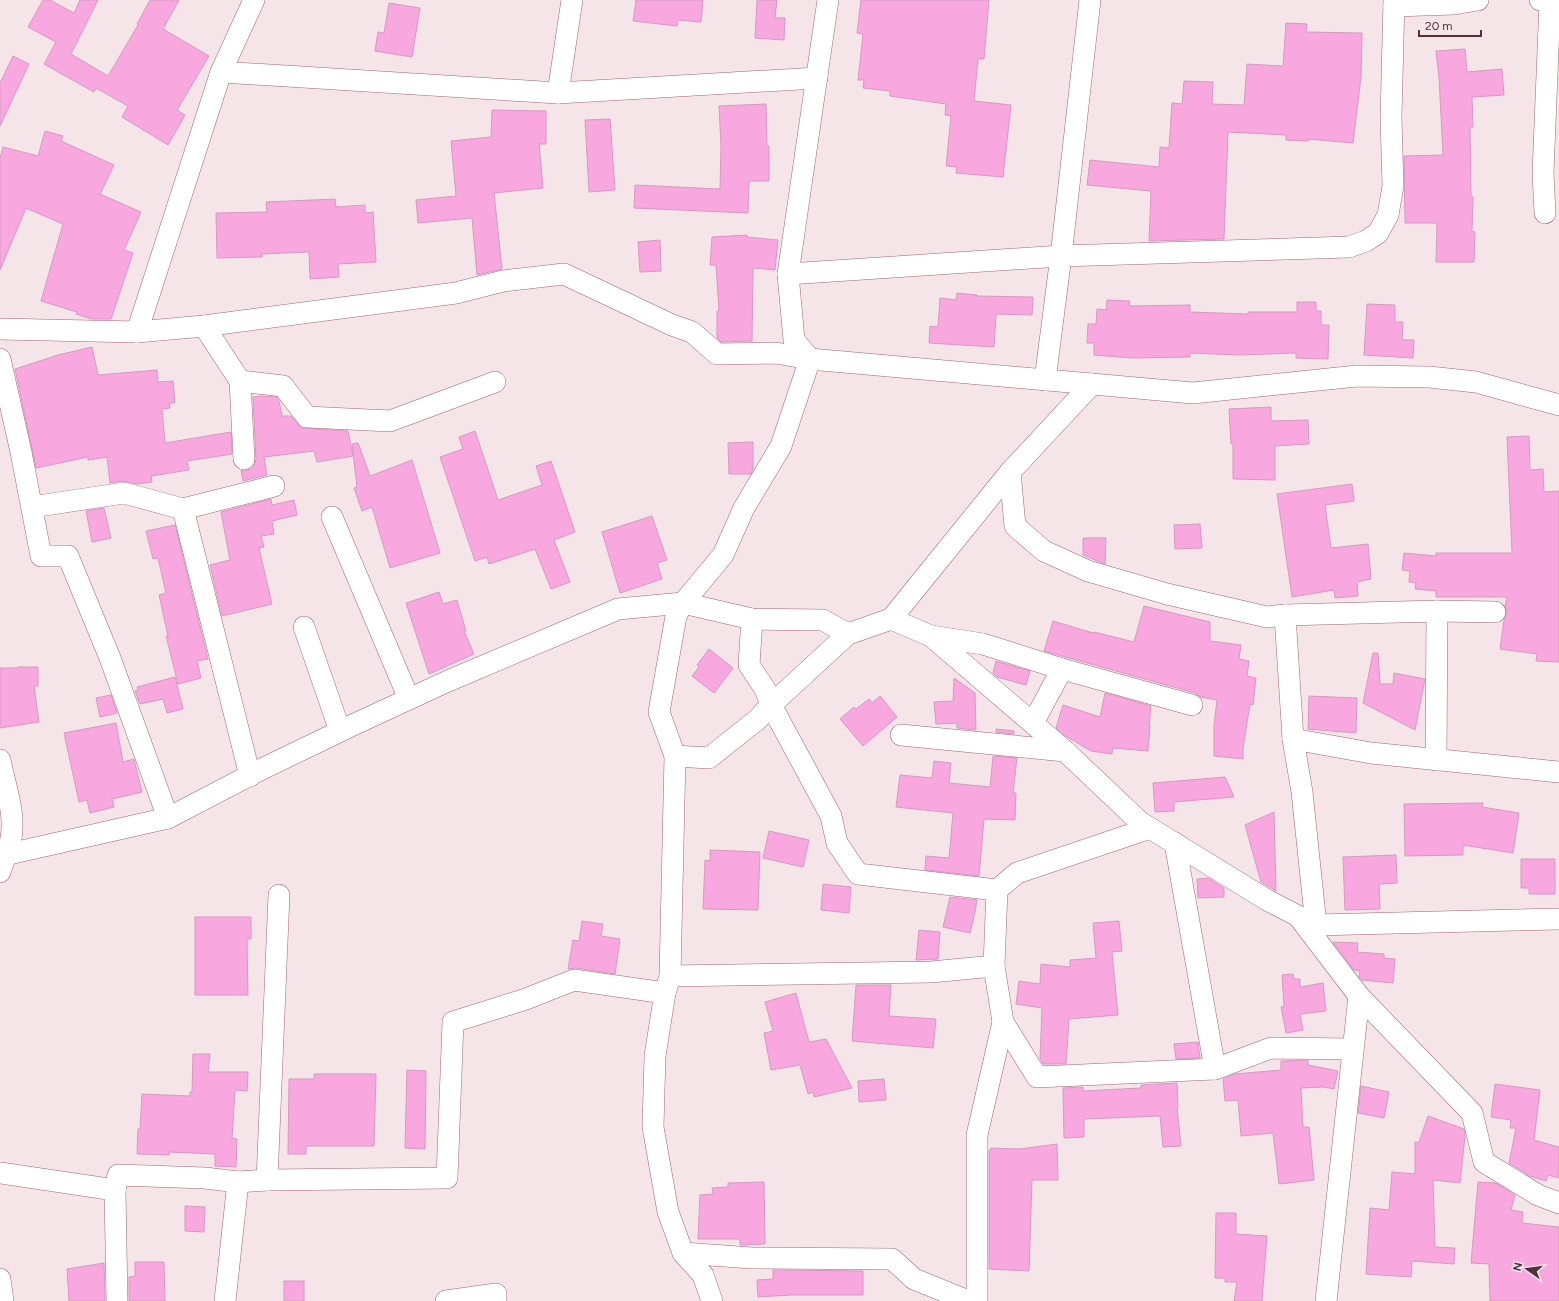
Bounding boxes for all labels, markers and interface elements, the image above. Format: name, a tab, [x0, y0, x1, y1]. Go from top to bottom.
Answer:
scale bar	[1419, 12, 1481, 38]
text: 20 m	[1425, 19, 1453, 33]
north arrow	[1507, 1249, 1547, 1289]
text: N	[1510, 1261, 1525, 1272]

